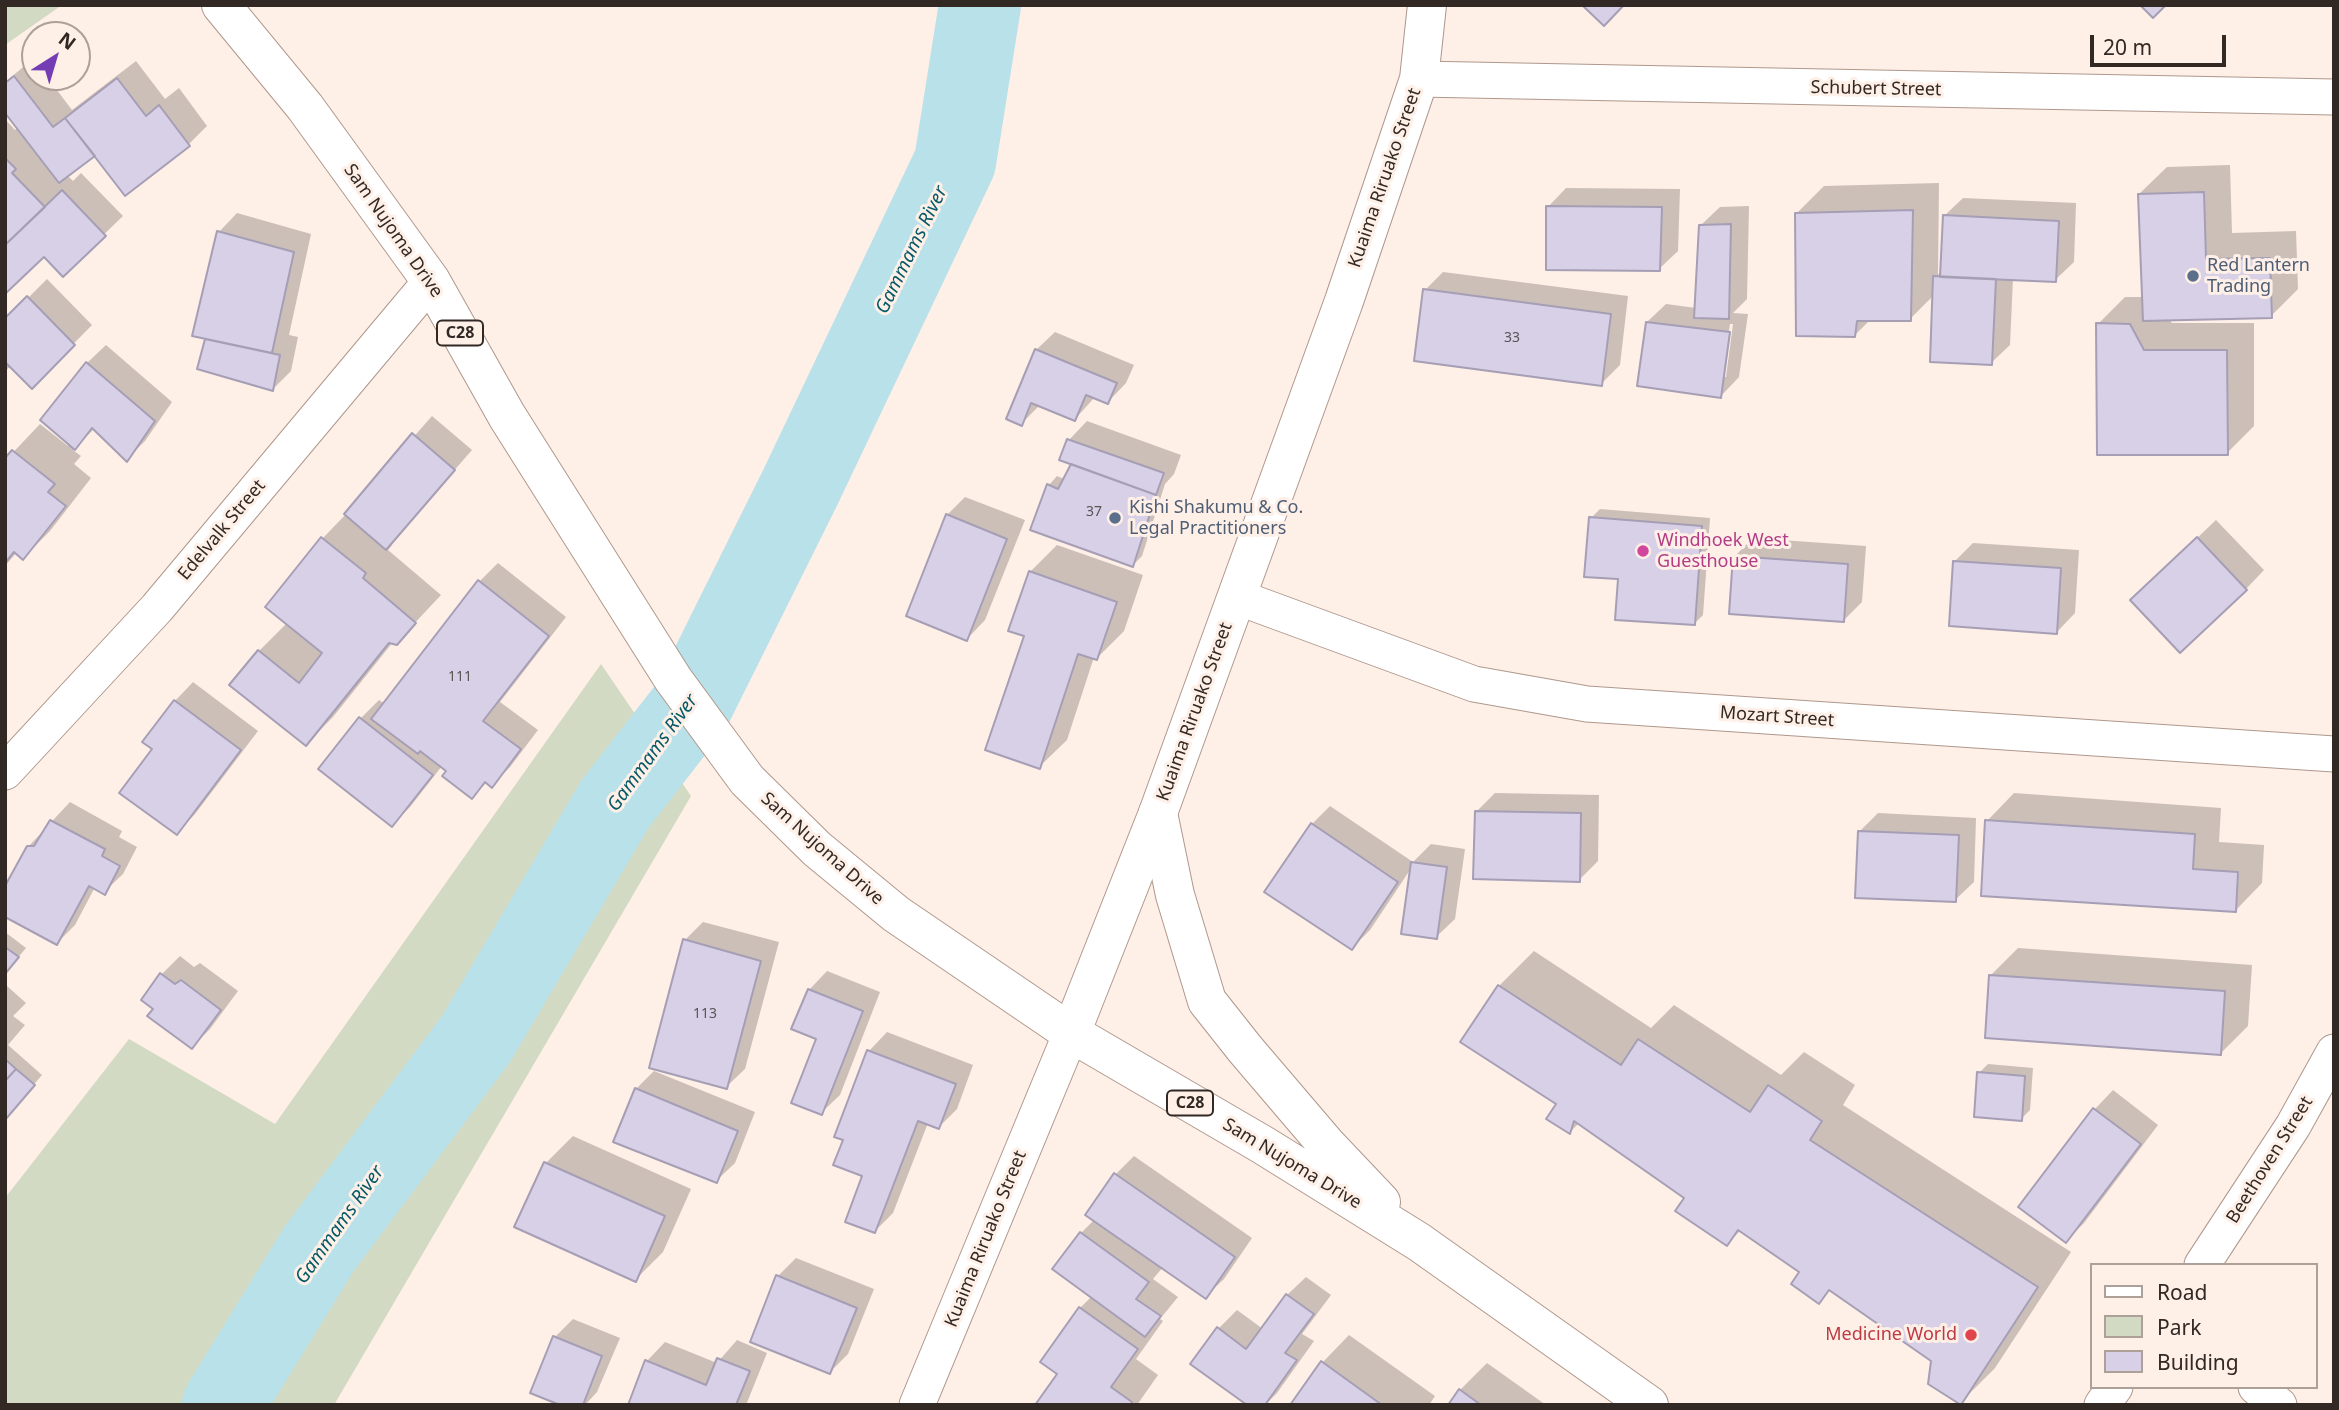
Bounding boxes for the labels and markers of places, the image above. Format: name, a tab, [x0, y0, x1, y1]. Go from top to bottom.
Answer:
place label: Red Lantern Trading	[2207, 255, 2310, 298]
marker: Red Lantern Trading	[2185, 268, 2201, 284]
place label: Kishi Shakumu & Co. Legal Practitioners	[1129, 497, 1303, 540]
marker: Kishi Shakumu & Co. Legal Practitioners	[1107, 510, 1123, 526]
place label: Windhoek West Guesthouse	[1657, 530, 1789, 572]
marker: Windhoek West Guesthouse	[1635, 543, 1651, 559]
place label: Medicine World	[1825, 1324, 1957, 1346]
marker: Medicine World	[1963, 1327, 1979, 1343]

